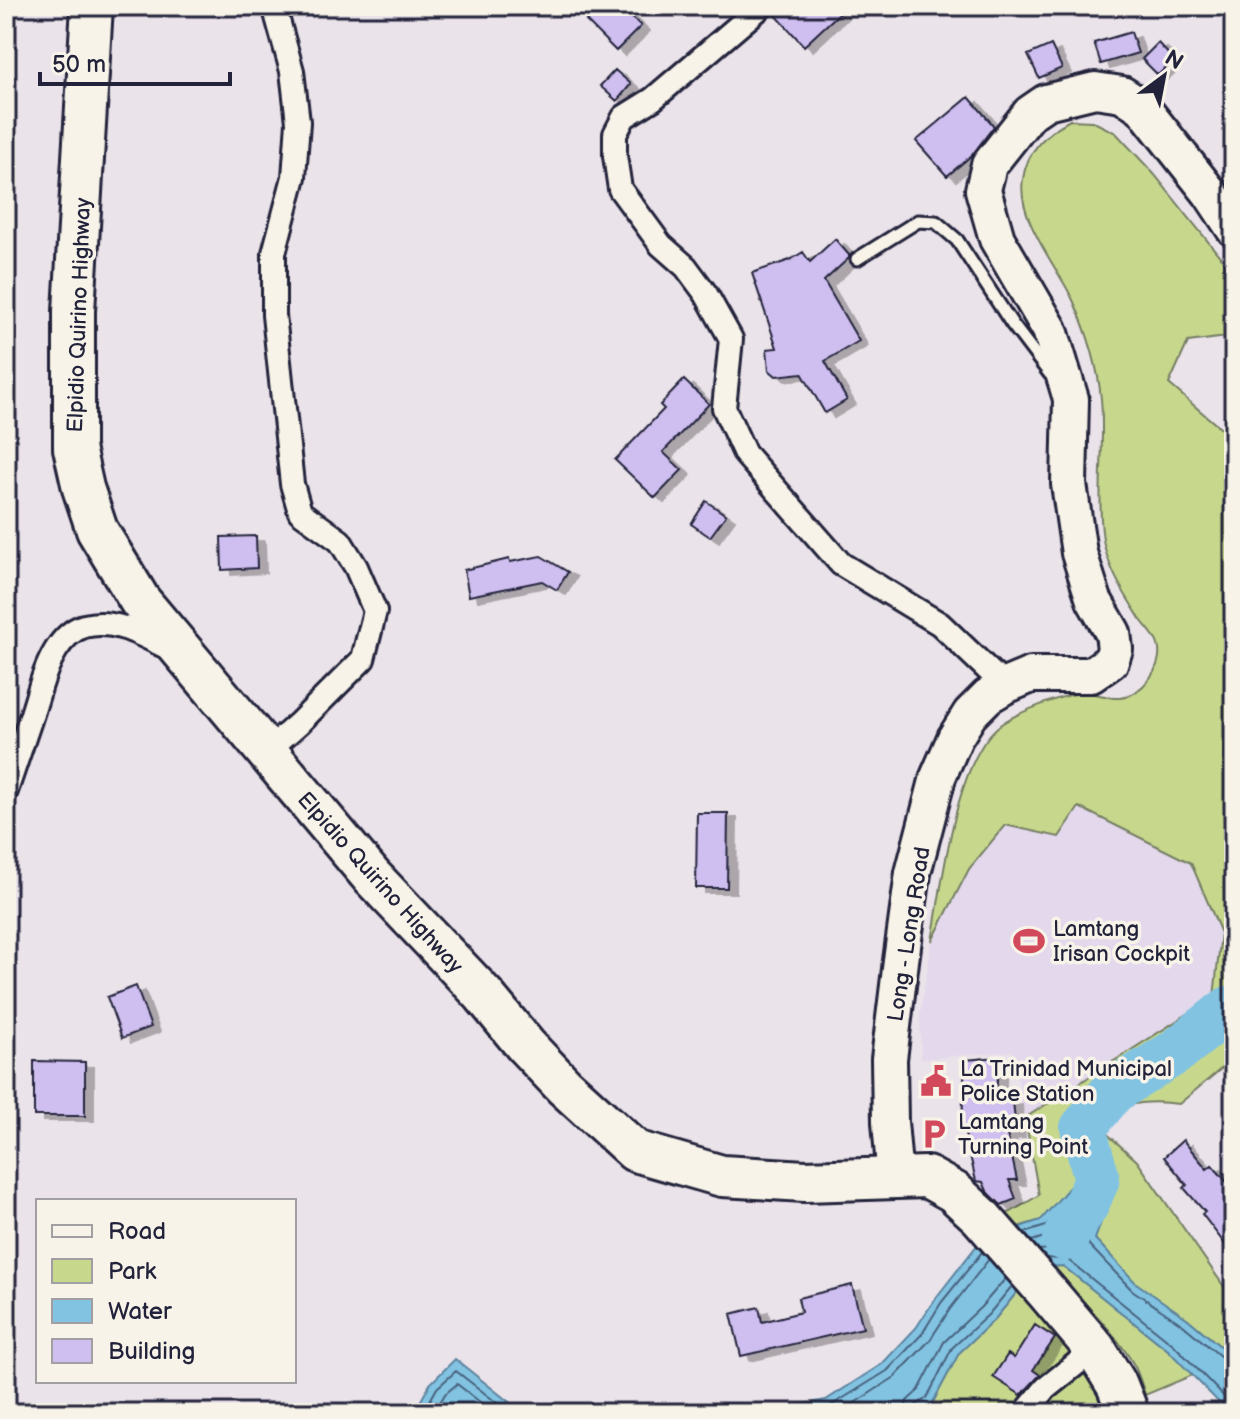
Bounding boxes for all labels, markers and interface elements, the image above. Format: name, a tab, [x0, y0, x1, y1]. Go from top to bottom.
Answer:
scale bar	[40, 36, 230, 86]
north arrow	[1124, 36, 1204, 116]
text: N	[1160, 44, 1188, 76]
text: 50 m	[52, 50, 106, 79]
street label: Elpidio Quirino Highway	[62, 197, 97, 433]
street label: Elpidio Quirino Highway	[291, 787, 469, 979]
street label: Long - Long Road	[882, 845, 937, 1024]
place label: Lamtang Irisan Cockpit	[1053, 916, 1190, 968]
sports icon: Lamtang Irisan Cockpit	[1012, 924, 1046, 958]
place label: La Trinidad Municipal Police Station	[960, 1056, 1172, 1108]
public building icon: La Trinidad Municipal Police Station	[919, 1064, 953, 1098]
place label: Lamtang Turning Point	[958, 1109, 1088, 1161]
parking icon: Lamtang Turning Point	[917, 1117, 951, 1151]
legend	[36, 1199, 296, 1383]
text: Road	[108, 1217, 166, 1246]
text: Park	[108, 1257, 156, 1286]
text: Water	[108, 1297, 172, 1326]
text: Building	[108, 1337, 195, 1366]

